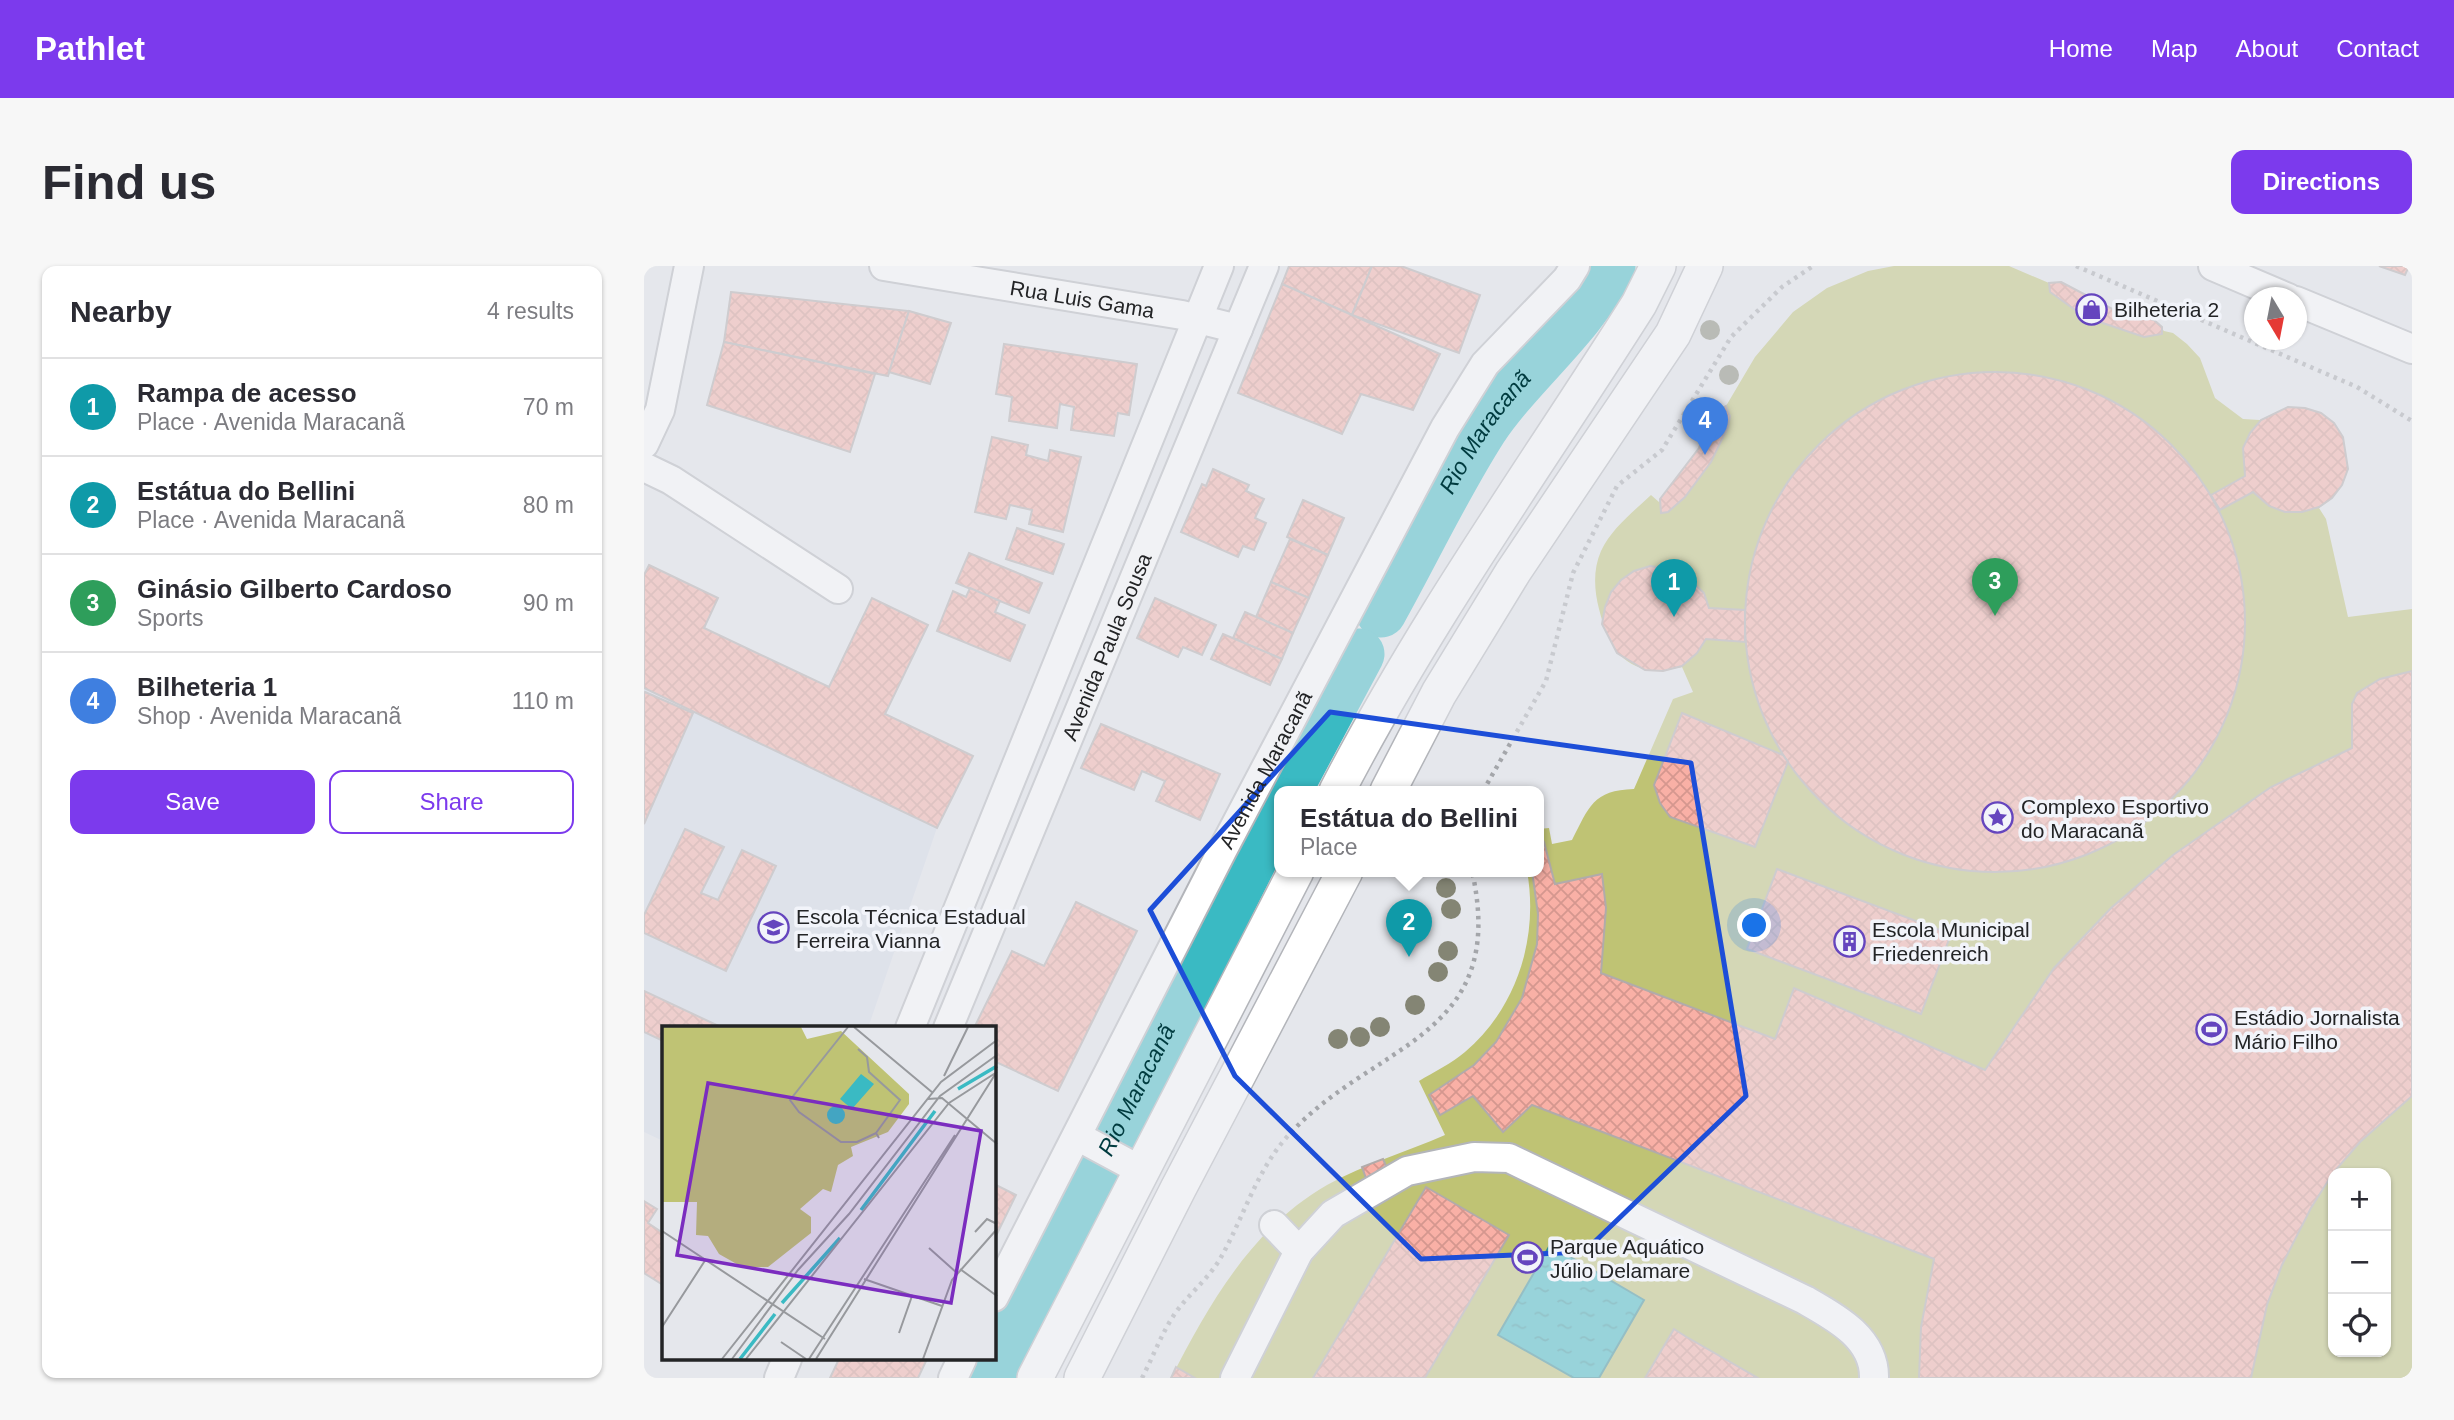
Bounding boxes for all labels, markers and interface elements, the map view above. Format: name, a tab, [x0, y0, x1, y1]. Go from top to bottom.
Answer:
text: Pathlet	[35, 30, 145, 67]
text: Home	[2049, 35, 2113, 62]
text: Map	[2151, 35, 2198, 62]
text: About	[2236, 35, 2298, 62]
text: Contact	[2336, 35, 2419, 62]
button: Directions	[2231, 150, 2412, 214]
text: Find us	[42, 155, 216, 209]
street label: Rua Luis Gama	[1008, 275, 1157, 322]
north arrow	[2244, 287, 2307, 350]
shop icon: Bilheteria 2	[2074, 292, 2108, 326]
text: Nearby	[70, 295, 172, 328]
text: 4 results	[487, 298, 574, 324]
place label: Bilheteria 2	[2114, 298, 2219, 321]
water label: Rio Maracanã	[1434, 365, 1536, 498]
text: Rampa de acesso	[137, 378, 357, 408]
text: 1	[87, 394, 99, 420]
text: 70 m	[523, 394, 574, 420]
pin: 4	[1682, 397, 1728, 455]
text: Place · Avenida Maracanã	[137, 409, 405, 435]
text: Estátua do Bellini	[137, 476, 355, 506]
text: 2	[87, 492, 99, 518]
text: 80 m	[523, 492, 574, 518]
text: Place · Avenida Maracanã	[137, 507, 405, 533]
street label: Avenida Paula Sousa	[1057, 549, 1155, 744]
pin: 3	[1972, 558, 2018, 616]
pin: 1	[1651, 559, 1697, 617]
text: Ginásio Gilberto Cardoso	[137, 574, 452, 604]
text: 3	[87, 590, 99, 616]
text: 90 m	[523, 590, 574, 616]
text: Sports	[137, 605, 203, 631]
text: Bilheteria 1	[137, 672, 277, 702]
street label: Avenida Maracanã	[1214, 687, 1316, 852]
text: 4	[87, 688, 99, 714]
text: 110 m	[512, 688, 574, 714]
text: Shop · Avenida Maracanã	[137, 703, 401, 729]
button: Save	[70, 770, 315, 834]
button: Share	[329, 770, 574, 834]
popup	[1274, 786, 1544, 877]
place label: Complexo Esportivo do Maracanã	[2021, 795, 2209, 842]
place icon: Complexo Esportivo do Maracanã	[1981, 801, 2015, 835]
text: Estátua do Bellini	[1300, 803, 1518, 833]
text: Place	[1300, 834, 1357, 860]
pin: 2	[1386, 899, 1432, 957]
place label: Escola Técnica Estadual Ferreira Vianna	[796, 905, 1026, 952]
your location	[1737, 908, 1771, 942]
school or university icon: Escola Técnica Estadual Ferreira Vianna	[756, 911, 790, 945]
place label: Escola Municipal Friedenreich	[1872, 918, 2030, 965]
building icon: Escola Municipal Friedenreich	[1832, 924, 1866, 958]
place label: Estádio Jornalista Mário Filho	[2234, 1006, 2400, 1053]
sports icon: Estádio Jornalista Mário Filho	[2194, 1012, 2228, 1046]
water label: Rio Maracanã	[1092, 1020, 1180, 1160]
inset map	[662, 1026, 996, 1360]
map controls	[2328, 1168, 2391, 1357]
button: +	[2328, 1168, 2391, 1231]
button: −	[2328, 1231, 2391, 1294]
place label: Parque Aquático Júlio Delamare	[1550, 1235, 1704, 1282]
sports icon: Parque Aquático Júlio Delamare	[1510, 1241, 1544, 1275]
button: locate	[2328, 1294, 2391, 1357]

